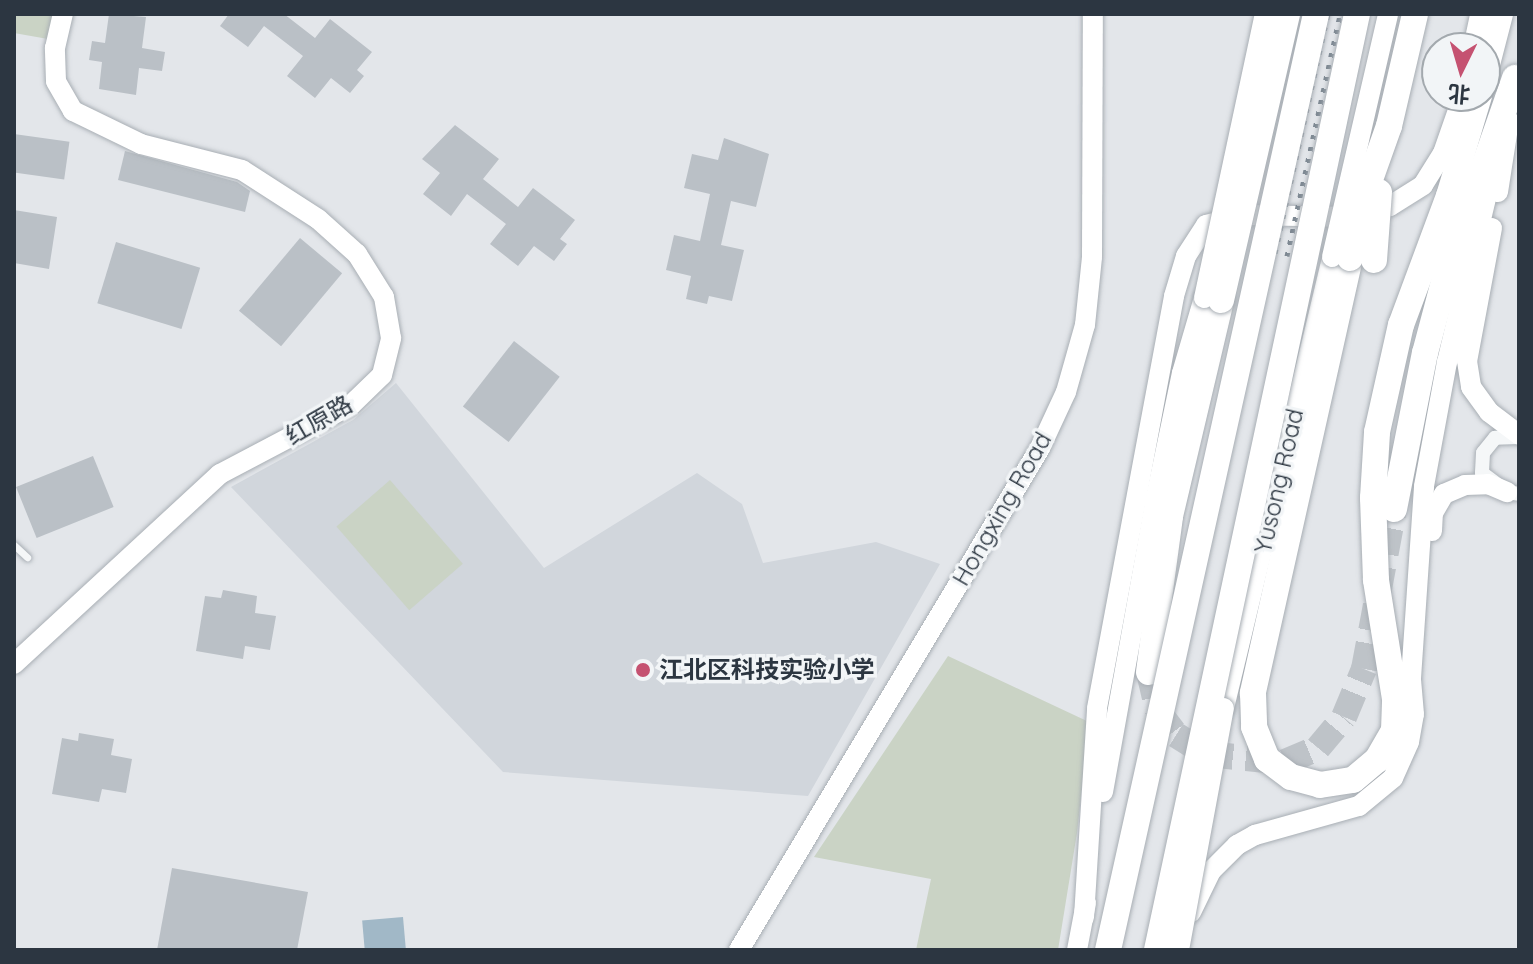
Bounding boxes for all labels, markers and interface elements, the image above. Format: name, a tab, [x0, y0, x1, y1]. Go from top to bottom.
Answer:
north arrow	[1421, 32, 1501, 112]
text: 北	[1447, 79, 1471, 109]
street label: 红原路	[281, 390, 357, 450]
street label: Yusong Road	[1248, 406, 1310, 556]
street label: Hongxing Road	[946, 427, 1058, 591]
place label: 江北区科技实验小学	[659, 656, 875, 684]
marker: 江北区科技实验小学	[634, 661, 652, 679]

